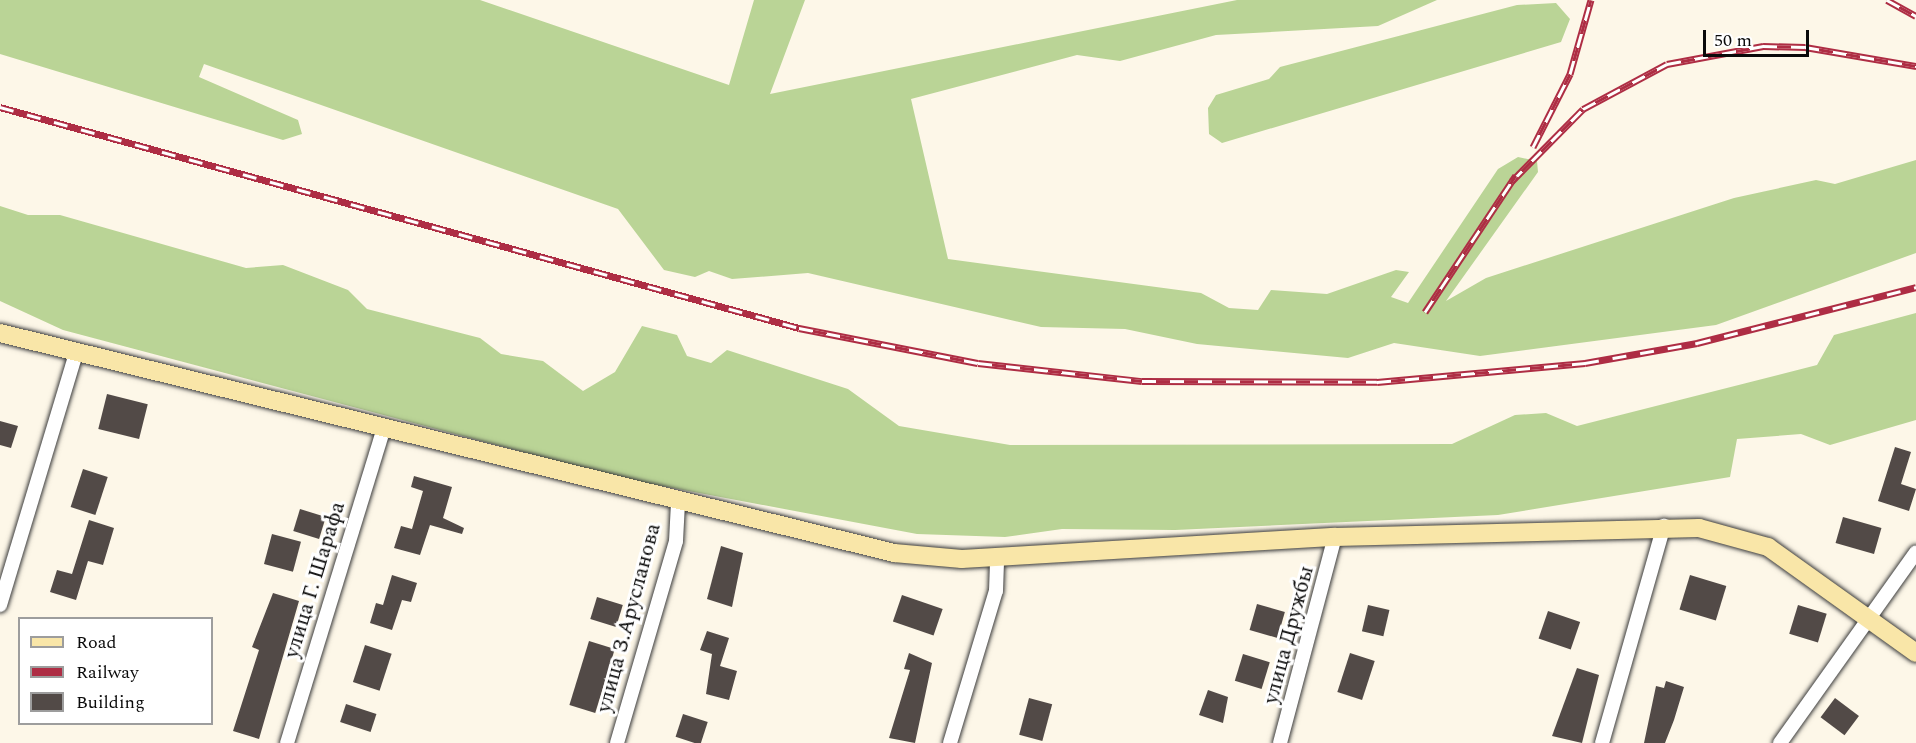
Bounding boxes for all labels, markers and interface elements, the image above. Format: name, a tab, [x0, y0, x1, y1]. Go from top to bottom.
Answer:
scale bar	[1706, 18, 1812, 56]
text: 50 m	[1714, 27, 1752, 54]
street label: улица Г. Шарафа	[279, 499, 351, 661]
street label: улица З.Арусланова	[592, 521, 666, 715]
street label: улица Дружбы	[1258, 563, 1320, 707]
legend	[18, 617, 213, 725]
text: Road	[76, 629, 117, 656]
text: Railway	[76, 659, 139, 686]
text: Building	[76, 689, 145, 716]

